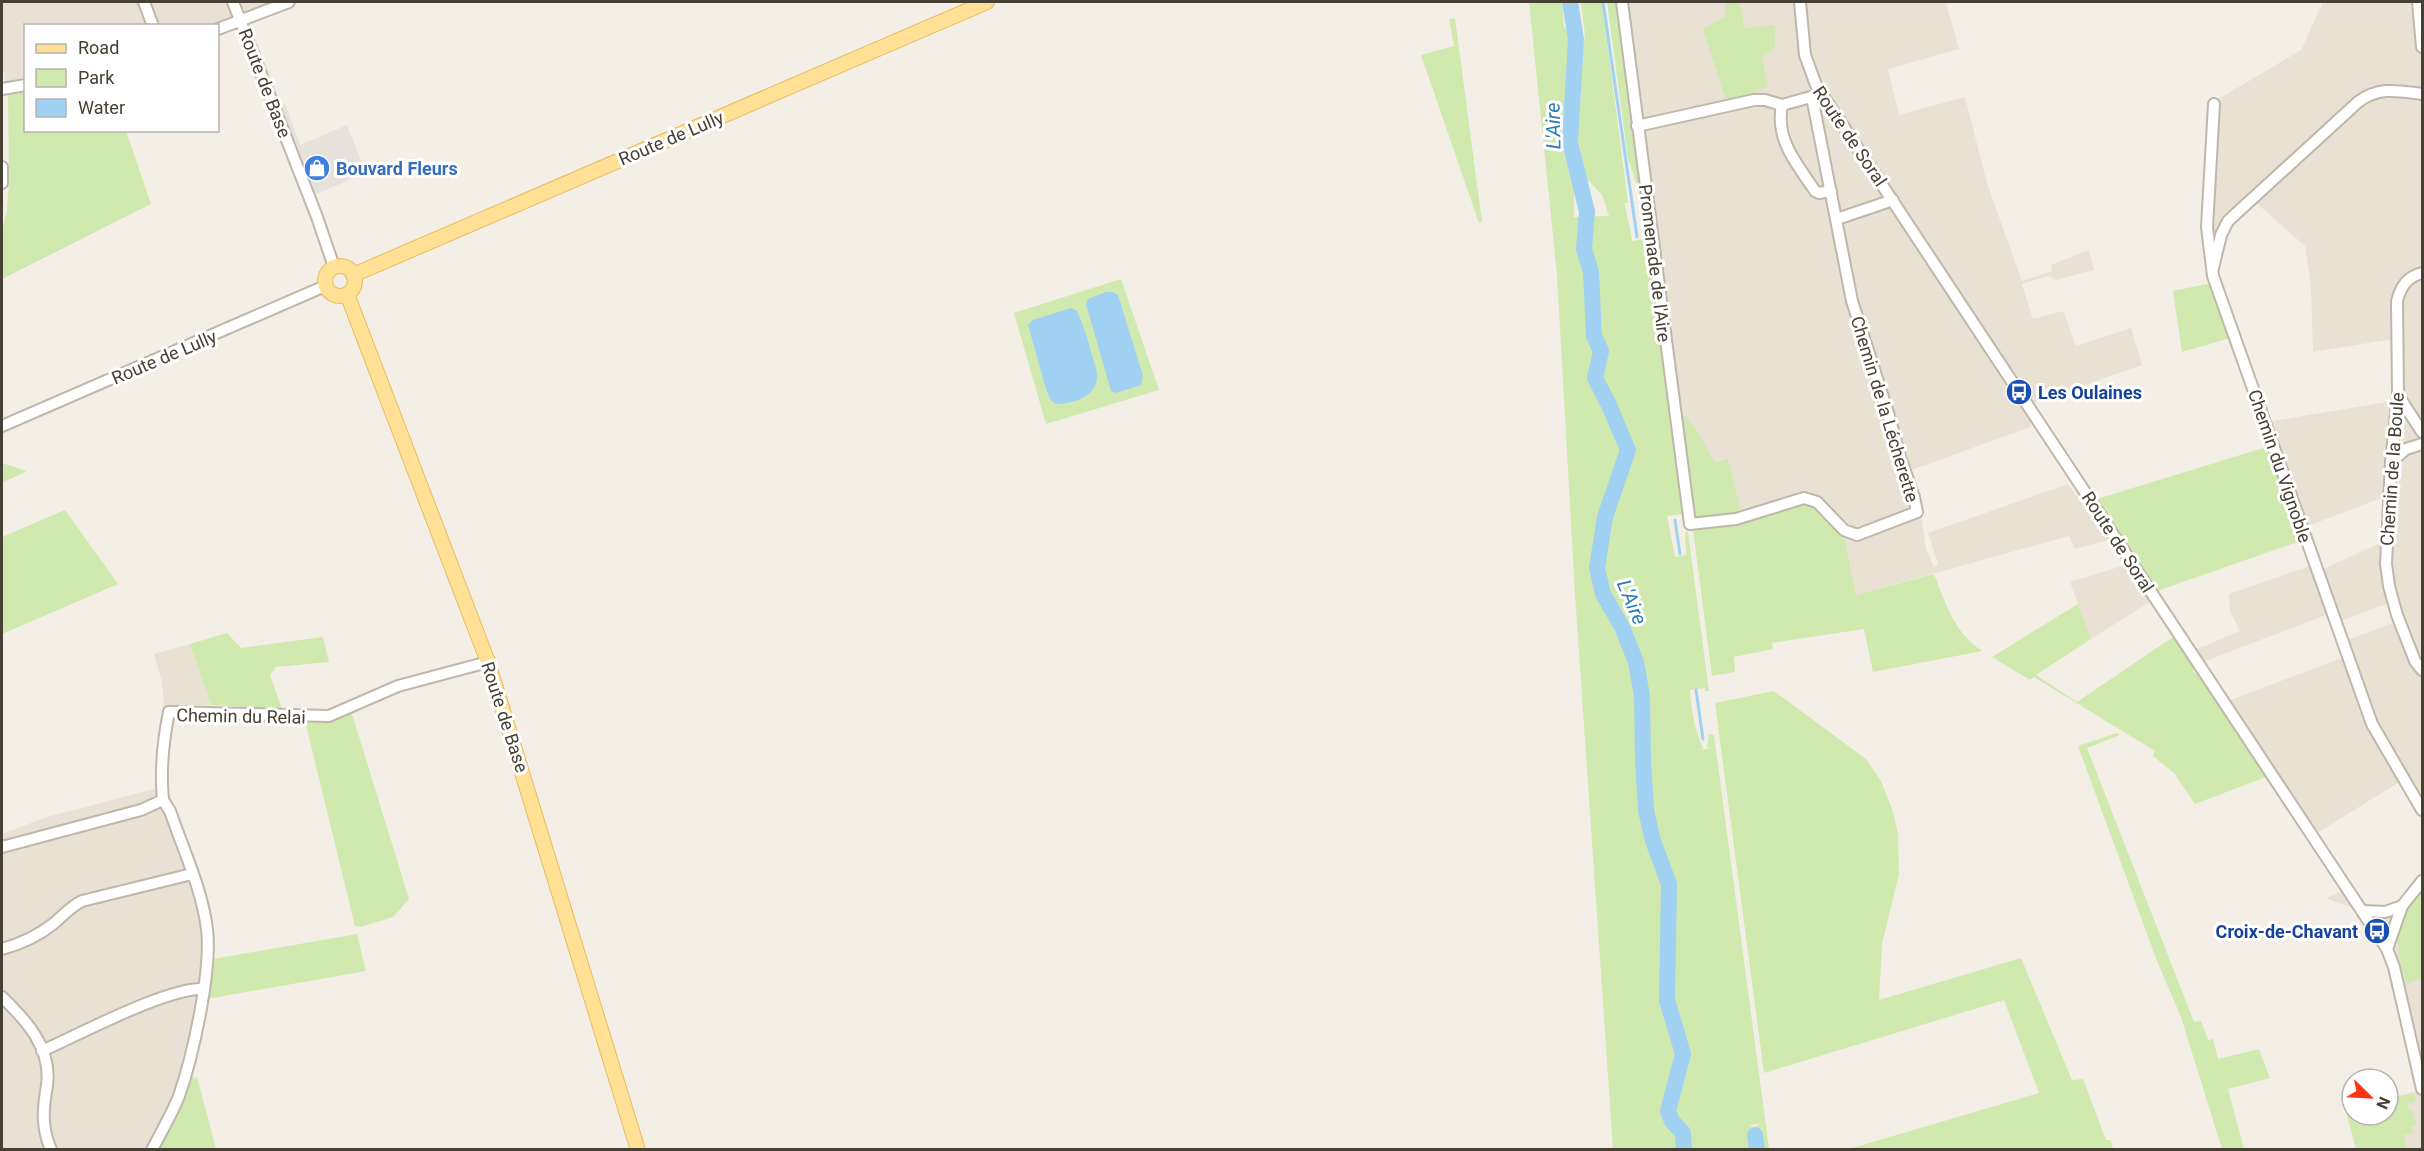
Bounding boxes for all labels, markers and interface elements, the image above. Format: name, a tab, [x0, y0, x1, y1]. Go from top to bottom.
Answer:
legend	[24, 24, 219, 132]
street label: Route de Base	[235, 25, 295, 141]
text: Road	[78, 37, 119, 58]
text: Park	[78, 67, 115, 88]
street label: Route de Soral	[1809, 82, 1891, 190]
text: Water	[78, 97, 125, 118]
water label: L'Aire	[1541, 102, 1565, 150]
street label: Route de Lully	[615, 106, 727, 170]
shop icon: Bouvard Fleurs	[302, 153, 332, 183]
place label: Bouvard Fleurs	[336, 158, 458, 179]
street label: Promenade de l'Aire	[1635, 183, 1675, 343]
street label: Chemin de la Lécherette	[1847, 313, 1923, 505]
street label: Route de Lully	[108, 325, 220, 389]
bus stop icon: Les Oulaines	[2004, 377, 2034, 407]
place label: Les Oulaines	[2038, 382, 2142, 403]
street label: Chemin du Vignoble	[2244, 387, 2316, 545]
street label: Chemin de la Boule	[2376, 392, 2408, 546]
street label: Route de Soral	[2078, 488, 2158, 596]
water label: L'Aire	[1612, 576, 1652, 628]
street label: Route de Base	[477, 659, 533, 775]
street label: Chemin du Relai	[176, 704, 306, 728]
bus stop icon: Croix-de-Chavant	[2362, 916, 2392, 946]
place label: Croix-de-Chavant	[2216, 921, 2358, 942]
north arrow	[2340, 1067, 2400, 1127]
text: N	[2372, 1094, 2394, 1112]

